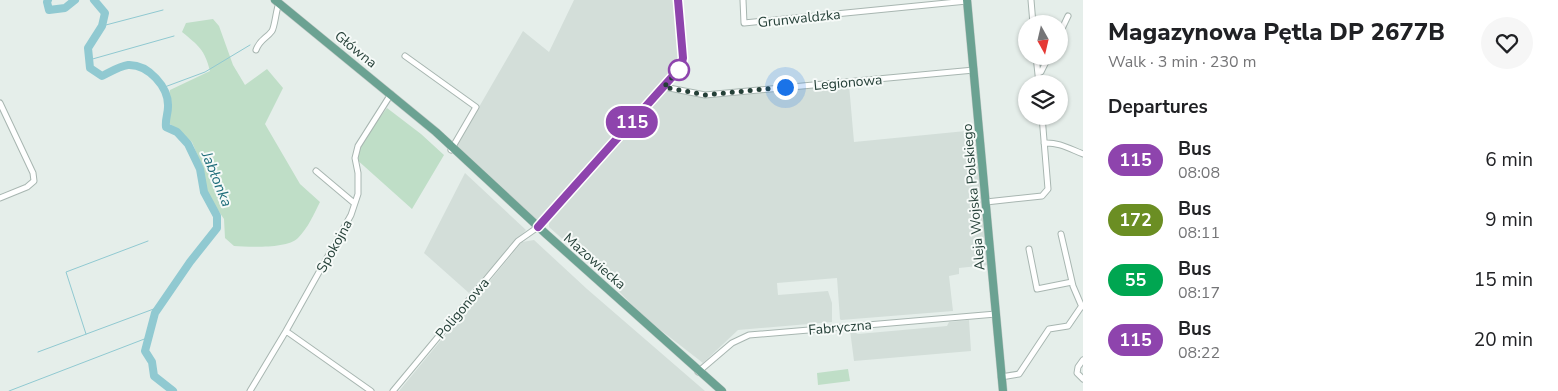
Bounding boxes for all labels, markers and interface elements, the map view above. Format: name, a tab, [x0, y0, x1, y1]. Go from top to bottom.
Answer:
street label: Grunwaldzka	[757, 5, 841, 32]
north arrow	[1018, 15, 1068, 65]
map controls	[1018, 15, 1068, 125]
text: Magazynowa Pętla DP 2677B	[1108, 16, 1445, 48]
button: heart	[1481, 17, 1533, 69]
street label: Główna	[331, 27, 381, 72]
text: Walk · 3 min · 230 m	[1108, 51, 1256, 73]
unlabelled marker	[668, 59, 690, 81]
street label: Legionowa	[813, 70, 883, 95]
your location	[773, 75, 798, 100]
button: layers	[1018, 75, 1068, 125]
text: Departures	[1108, 94, 1208, 120]
line badge: 115	[603, 106, 661, 138]
text: 115	[616, 110, 648, 134]
street label: Aleja Wojska Polskiego	[958, 123, 989, 271]
text: Bus	[1178, 136, 1211, 162]
water label: Jabłonka	[196, 147, 237, 210]
text: 6 min	[1485, 147, 1533, 173]
text: 115	[1119, 148, 1152, 172]
text: 08:08	[1178, 162, 1220, 184]
text: Bus	[1178, 196, 1211, 222]
text: 9 min	[1485, 207, 1533, 233]
text: 172	[1119, 208, 1152, 232]
street label: Spokojna	[312, 216, 357, 276]
text: 08:11	[1178, 222, 1220, 244]
street label: Mazowiecka	[559, 229, 630, 294]
text: Bus	[1178, 256, 1211, 282]
text: 15 min	[1474, 267, 1533, 293]
text: 55	[1125, 268, 1146, 292]
street label: Poligonowa	[431, 274, 494, 343]
text: 08:17	[1178, 282, 1220, 304]
street label: Fabryczna	[807, 315, 873, 340]
text: Bus	[1178, 316, 1211, 342]
text: 20 min	[1474, 327, 1533, 353]
text: 115	[1119, 328, 1152, 352]
text: 08:22	[1178, 342, 1220, 364]

